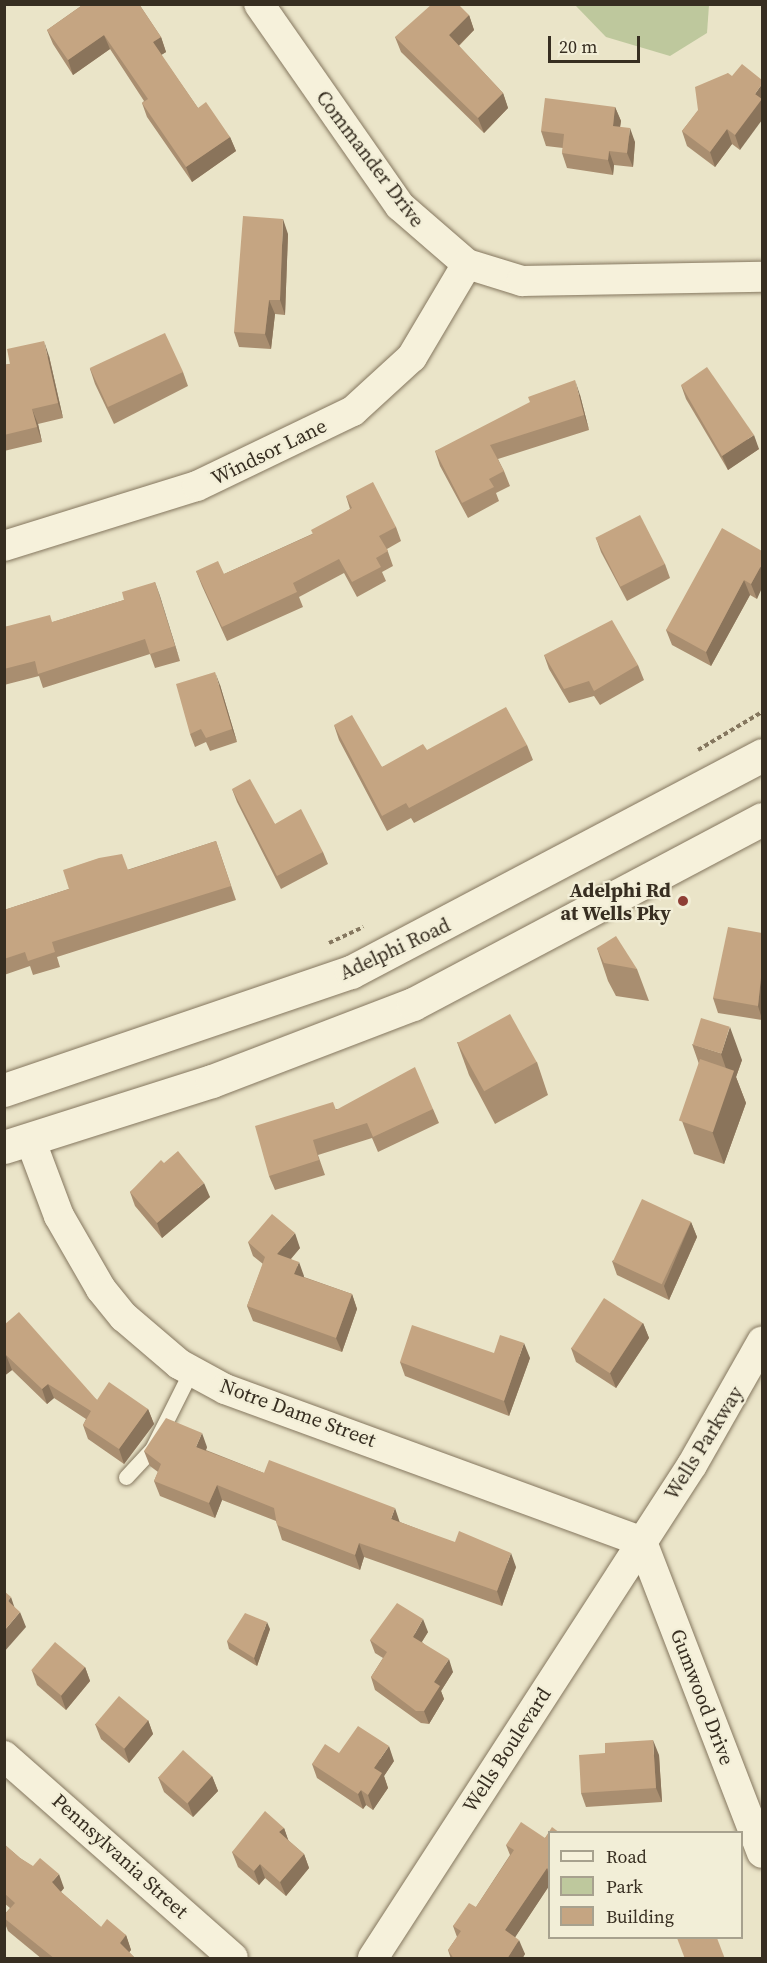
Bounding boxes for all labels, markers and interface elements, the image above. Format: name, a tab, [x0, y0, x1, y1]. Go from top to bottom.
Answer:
scale bar	[551, 24, 642, 62]
text: 20 m	[559, 34, 597, 59]
street label: Commander Drive	[311, 86, 429, 232]
street label: Windsor Lane	[207, 414, 331, 490]
place label: Adelphi Rd at Wells Pky	[560, 878, 671, 925]
marker: Adelphi Rd at Wells Pky	[676, 894, 690, 908]
street label: Adelphi Road	[336, 913, 454, 985]
street label: Notre Dame Street	[217, 1374, 379, 1452]
street label: Wells Parkway	[660, 1382, 748, 1504]
street label: Gumwood Drive	[665, 1626, 739, 1768]
street label: Wells Boulevard	[458, 1683, 556, 1817]
street label: Pennsylvania Street	[47, 1789, 193, 1923]
legend	[548, 1831, 743, 1939]
text: Road	[606, 1844, 647, 1869]
text: Park	[606, 1874, 643, 1899]
text: Building	[606, 1904, 674, 1929]

